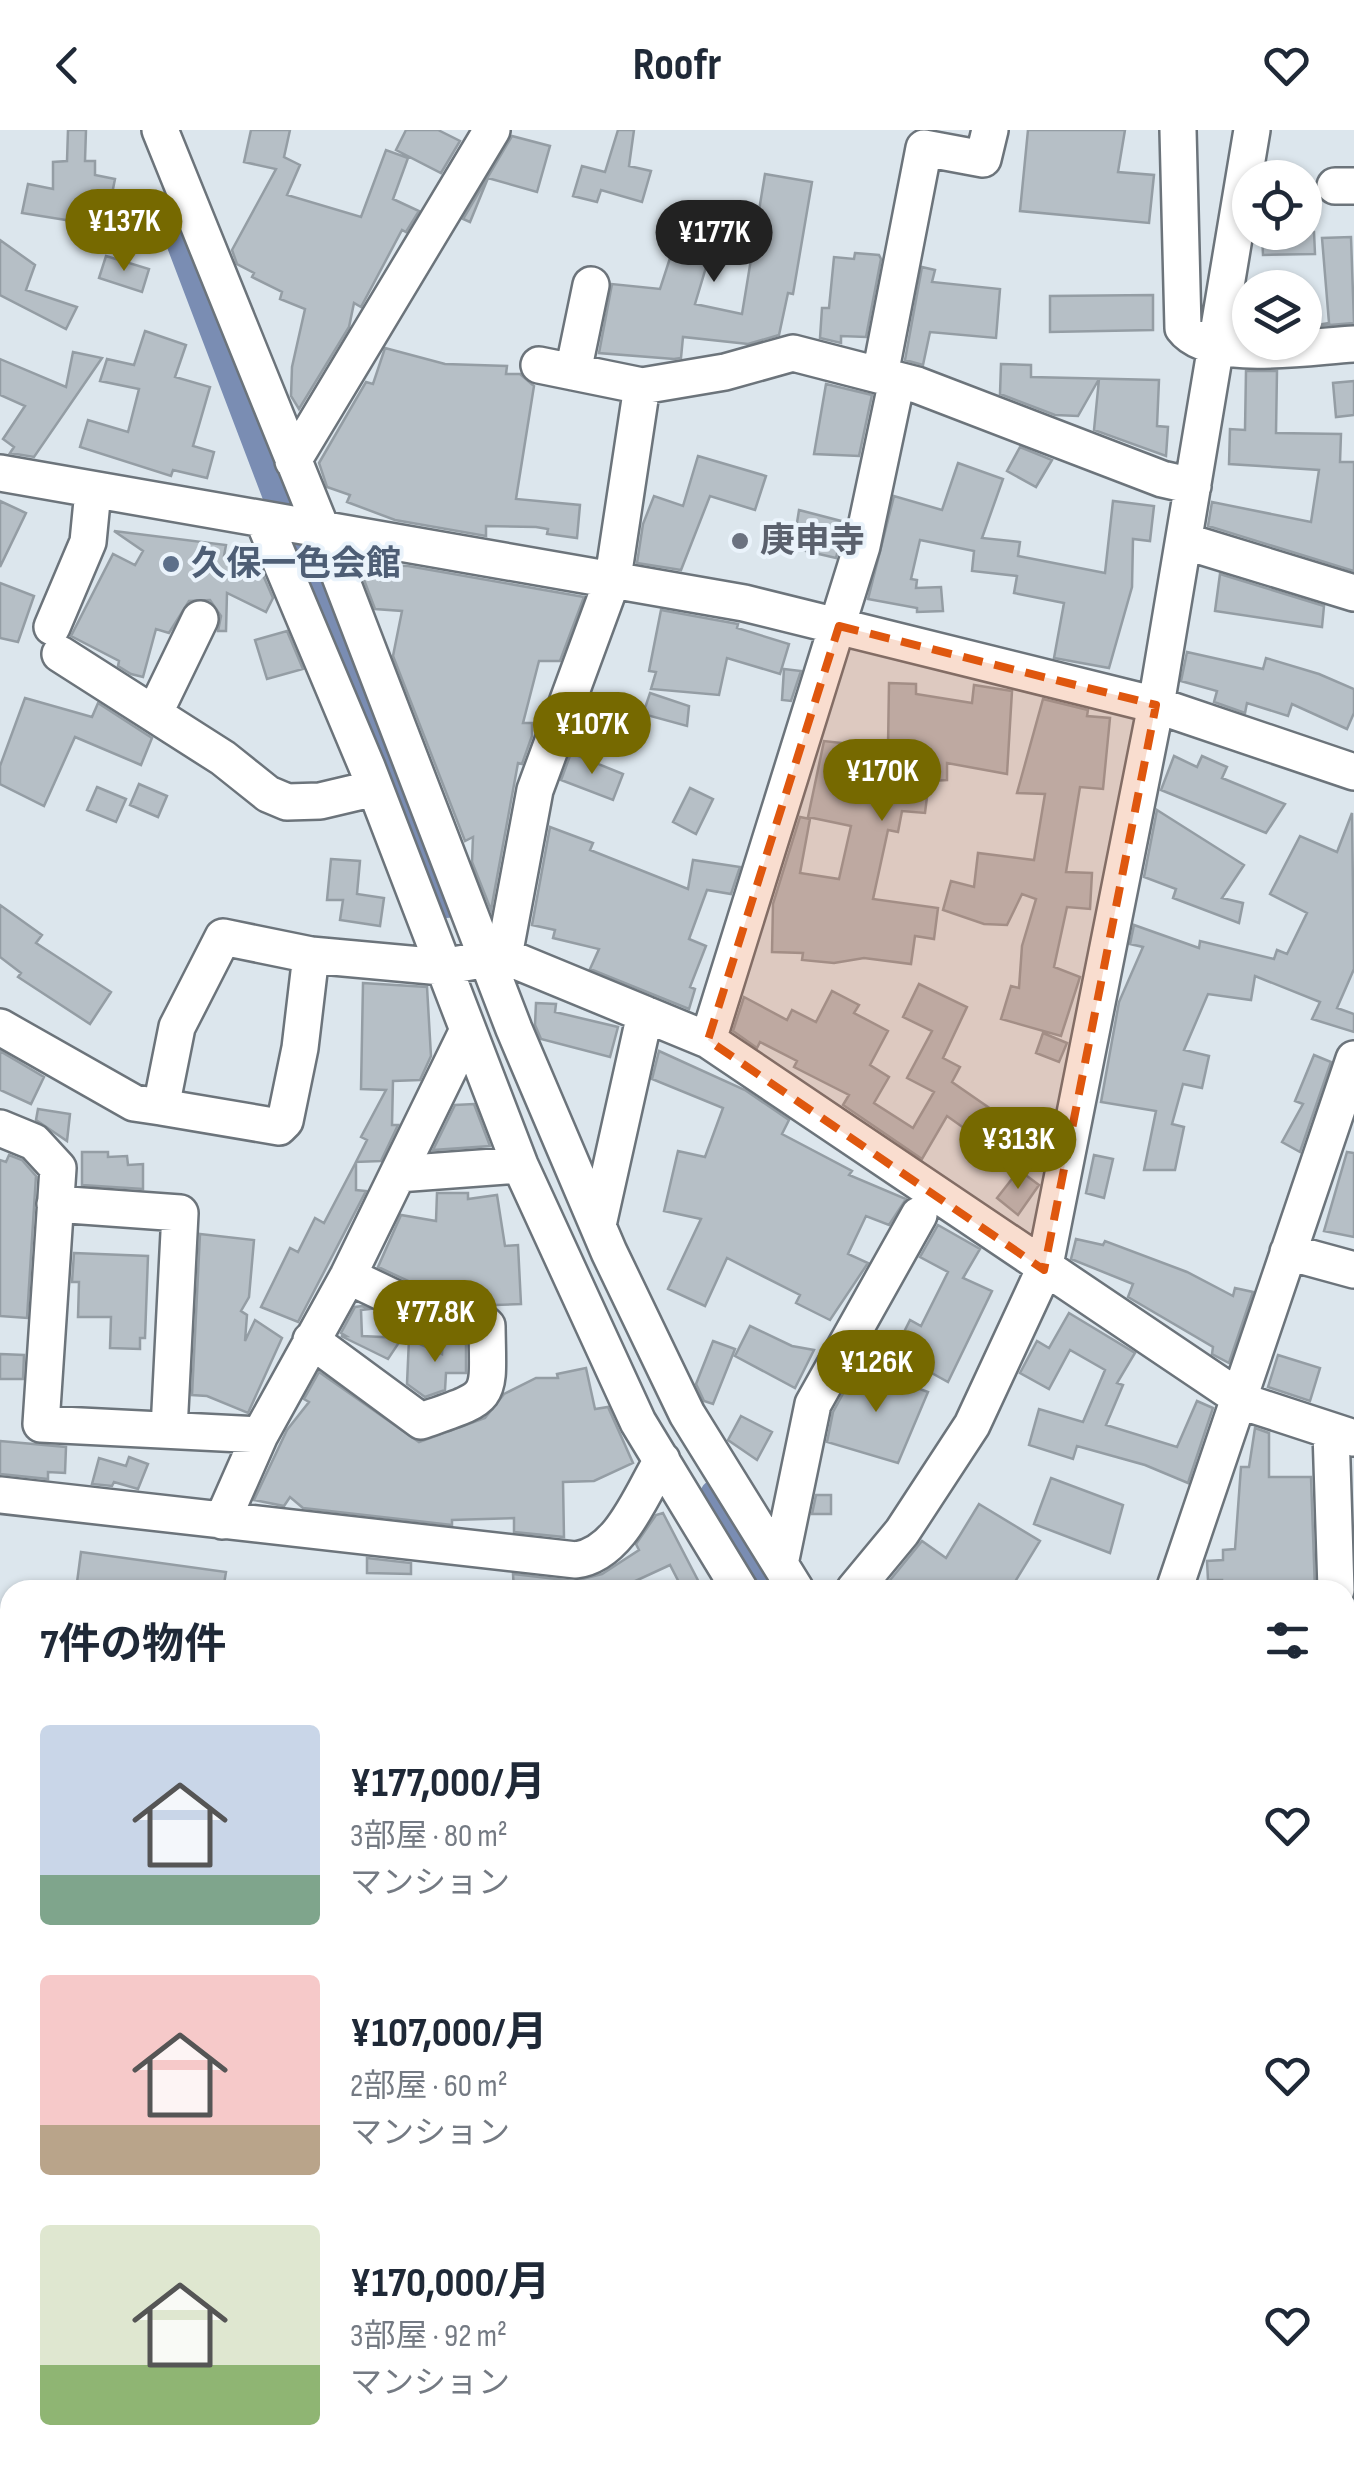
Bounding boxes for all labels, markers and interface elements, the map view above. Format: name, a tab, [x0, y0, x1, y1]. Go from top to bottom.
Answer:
icon: back	[40, 38, 95, 93]
text: Roofr	[633, 38, 721, 93]
icon: heart	[1259, 38, 1314, 93]
map controls	[1232, 160, 1322, 360]
button: locate	[1232, 160, 1322, 250]
pin: ¥137K	[54, 189, 194, 274]
pin: ¥177K	[644, 200, 784, 285]
text: ¥137K	[87, 202, 161, 241]
text: ¥177K	[678, 213, 750, 252]
button: layers	[1232, 270, 1322, 360]
place label: 庚申寺	[760, 520, 865, 563]
marker: 庚申寺	[729, 530, 751, 552]
place label: 久保一色会館	[191, 543, 401, 586]
marker: 久保一色会館	[160, 553, 182, 575]
pin: ¥107K	[522, 692, 662, 777]
text: ¥107K	[555, 705, 629, 744]
pin: ¥170K	[812, 739, 952, 824]
text: ¥170K	[845, 752, 919, 791]
pin: ¥313K	[948, 1107, 1088, 1192]
text: ¥313K	[981, 1120, 1055, 1159]
pin: ¥77.8K	[354, 1280, 516, 1365]
text: ¥77.8K	[395, 1293, 475, 1332]
pin: ¥126K	[806, 1330, 946, 1415]
text: ¥126K	[839, 1343, 913, 1382]
icon: filters	[1260, 1613, 1315, 1668]
text: 7件の物件	[40, 1620, 226, 1671]
text: ¥177,000/月	[350, 1758, 546, 1809]
icon: home	[120, 1765, 240, 1885]
icon: heart	[1260, 1798, 1315, 1853]
text: 3部屋 · 80 m²	[350, 1817, 508, 1856]
text: マンション	[350, 1864, 510, 1903]
text: ¥107,000/月	[350, 2008, 547, 2059]
icon: home	[120, 2015, 240, 2135]
icon: heart	[1260, 2048, 1315, 2103]
text: 2部屋 · 60 m²	[350, 2067, 508, 2106]
text: マンション	[350, 2114, 510, 2153]
text: ¥170,000/月	[350, 2258, 550, 2309]
icon: home	[120, 2265, 240, 2385]
icon: heart	[1260, 2298, 1315, 2353]
text: 3部屋 · 92 m²	[350, 2317, 507, 2356]
text: マンション	[350, 2364, 510, 2403]

